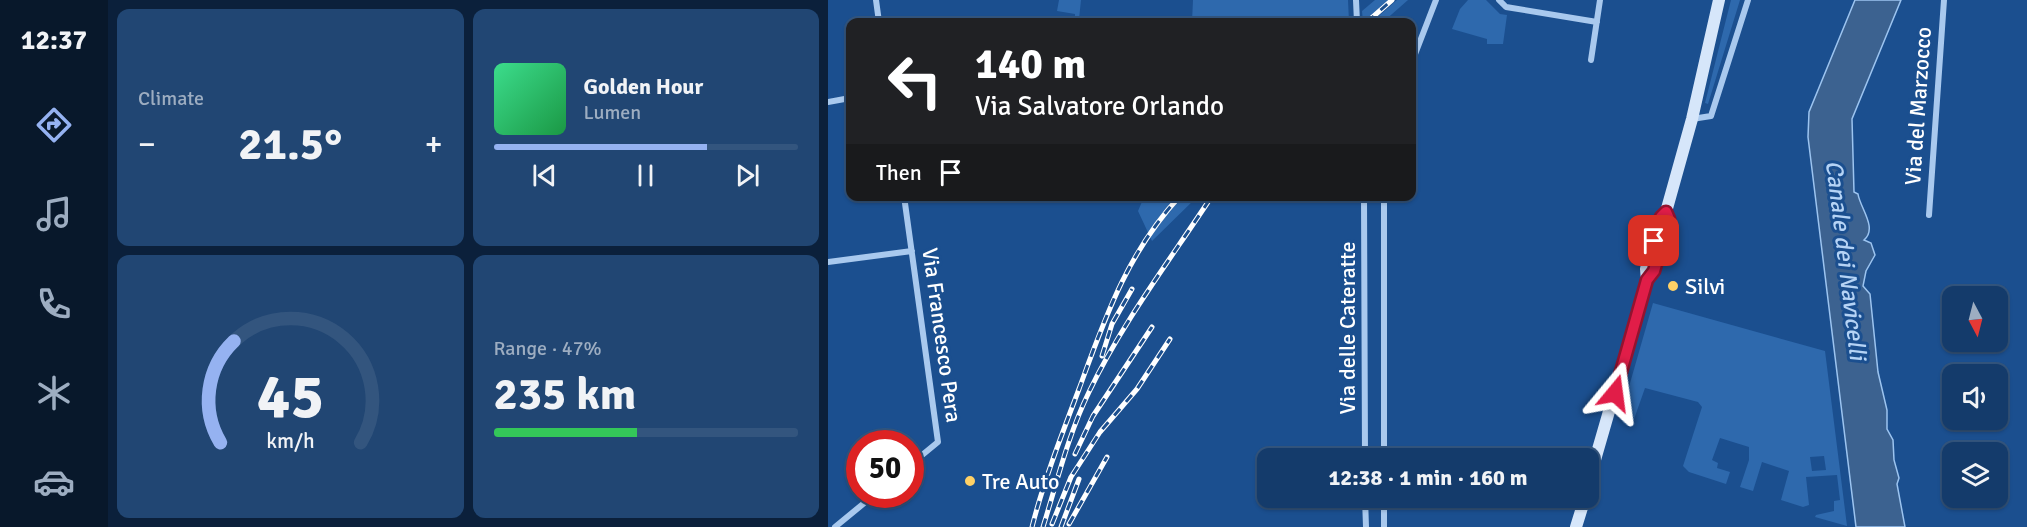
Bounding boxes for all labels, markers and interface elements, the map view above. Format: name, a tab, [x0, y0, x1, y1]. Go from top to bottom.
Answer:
text: 12:37	[21, 24, 87, 57]
street label: Via del Marzocco	[1899, 26, 1937, 186]
text: 140 m	[975, 39, 1086, 90]
icon: left	[876, 42, 954, 120]
text: Golden Hour	[584, 73, 703, 100]
text: Climate	[138, 86, 204, 111]
text: Via Salvatore Orlando	[975, 90, 1224, 123]
text: Lumen	[584, 100, 641, 125]
icon: directions	[33, 104, 75, 146]
text: 21.5°	[238, 117, 342, 172]
text: −	[138, 124, 156, 165]
text: +	[425, 124, 442, 165]
icon: arrive	[934, 156, 967, 189]
water label: Canale dei Navicelli	[1819, 158, 1873, 364]
icon: previous	[528, 159, 561, 192]
icon: pause	[629, 159, 662, 192]
icon: next	[731, 159, 764, 192]
text: Then	[876, 159, 922, 186]
icon: music	[33, 193, 75, 235]
pin	[1628, 215, 1679, 266]
icon: arrive	[1637, 224, 1670, 257]
street label: Via delle Cateratte	[1334, 241, 1361, 415]
street label: Via Francesco Pera	[916, 246, 968, 424]
place label: Silvi	[1685, 273, 1725, 300]
marker: Silvi	[1666, 279, 1680, 293]
icon: phone	[33, 283, 75, 325]
north arrow	[1942, 286, 2008, 352]
map controls	[1942, 286, 2008, 508]
text: Range · 47%	[494, 336, 602, 361]
text: 45	[257, 358, 324, 435]
position arrow	[1583, 361, 1647, 425]
button: sound	[1942, 364, 2008, 430]
text: 235 km	[494, 367, 636, 422]
icon: climate	[33, 372, 75, 414]
text: km/h	[266, 429, 315, 455]
speed limit sign: 50	[846, 430, 924, 508]
button: layers	[1942, 442, 2008, 508]
icon: car	[33, 461, 75, 503]
text: 12:38 · 1 min · 160 m	[1328, 464, 1528, 491]
place label: Tre Auto	[982, 468, 1059, 495]
marker: Tre Auto	[963, 474, 977, 488]

